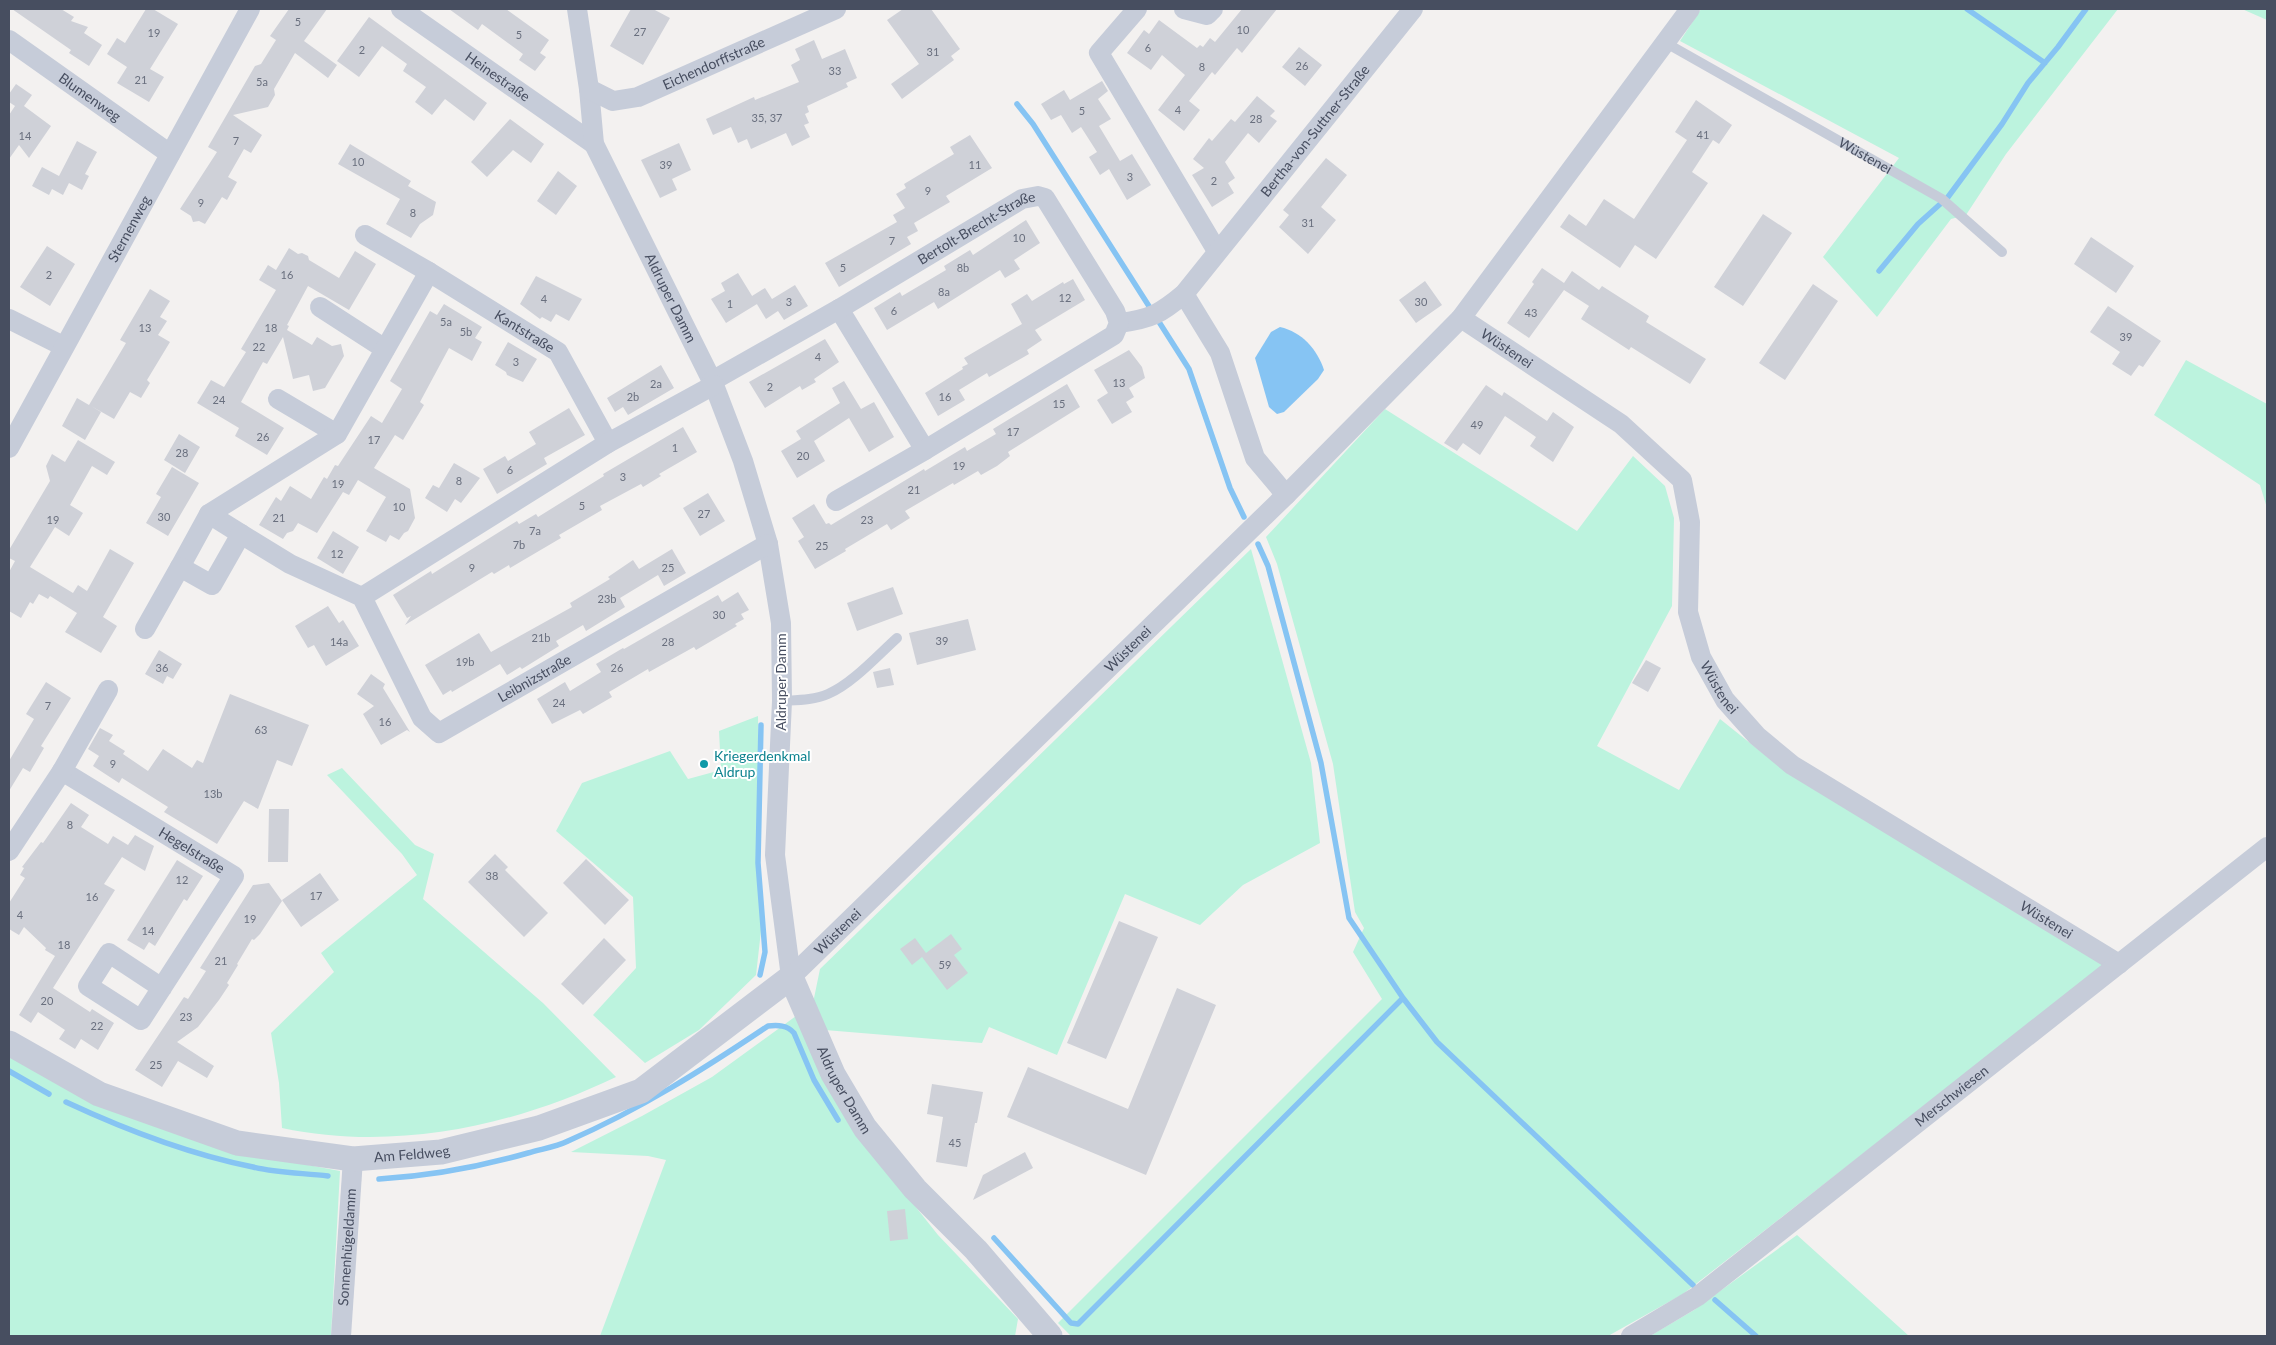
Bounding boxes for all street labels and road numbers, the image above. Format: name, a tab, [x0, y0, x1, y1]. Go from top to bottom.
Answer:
street label: Eichendorffstraße	[660, 33, 767, 93]
street label: Heinestraße	[462, 48, 534, 105]
street label: Bertha-von-Suttner-Straße	[1257, 61, 1373, 200]
street label: Blumenweg	[56, 69, 125, 125]
street label: Wüstenei	[1836, 133, 1895, 177]
street label: Bertolt-Brecht-Straße	[914, 188, 1036, 268]
street label: Sternenweg	[104, 192, 154, 265]
street label: Aldruper Damm	[642, 250, 700, 345]
street label: Kantstraße	[492, 306, 558, 356]
street label: Wüstenei	[1478, 325, 1536, 371]
street label: Wüstenei	[1100, 622, 1154, 675]
street label: Aldruper Damm	[772, 633, 789, 731]
street label: Leibnizstraße	[495, 650, 574, 705]
street label: Wüstenei	[1697, 658, 1742, 717]
street label: Hegelstraße	[156, 823, 228, 876]
street label: Wüstenei	[2017, 897, 2076, 942]
street label: Wüstenei	[810, 905, 864, 958]
street label: Aldruper Damm	[814, 1043, 875, 1137]
street label: Merschwiesen	[1911, 1061, 1991, 1130]
street label: Am Feldweg	[373, 1141, 451, 1165]
street label: Sonnenhügeldamm	[334, 1188, 359, 1306]

